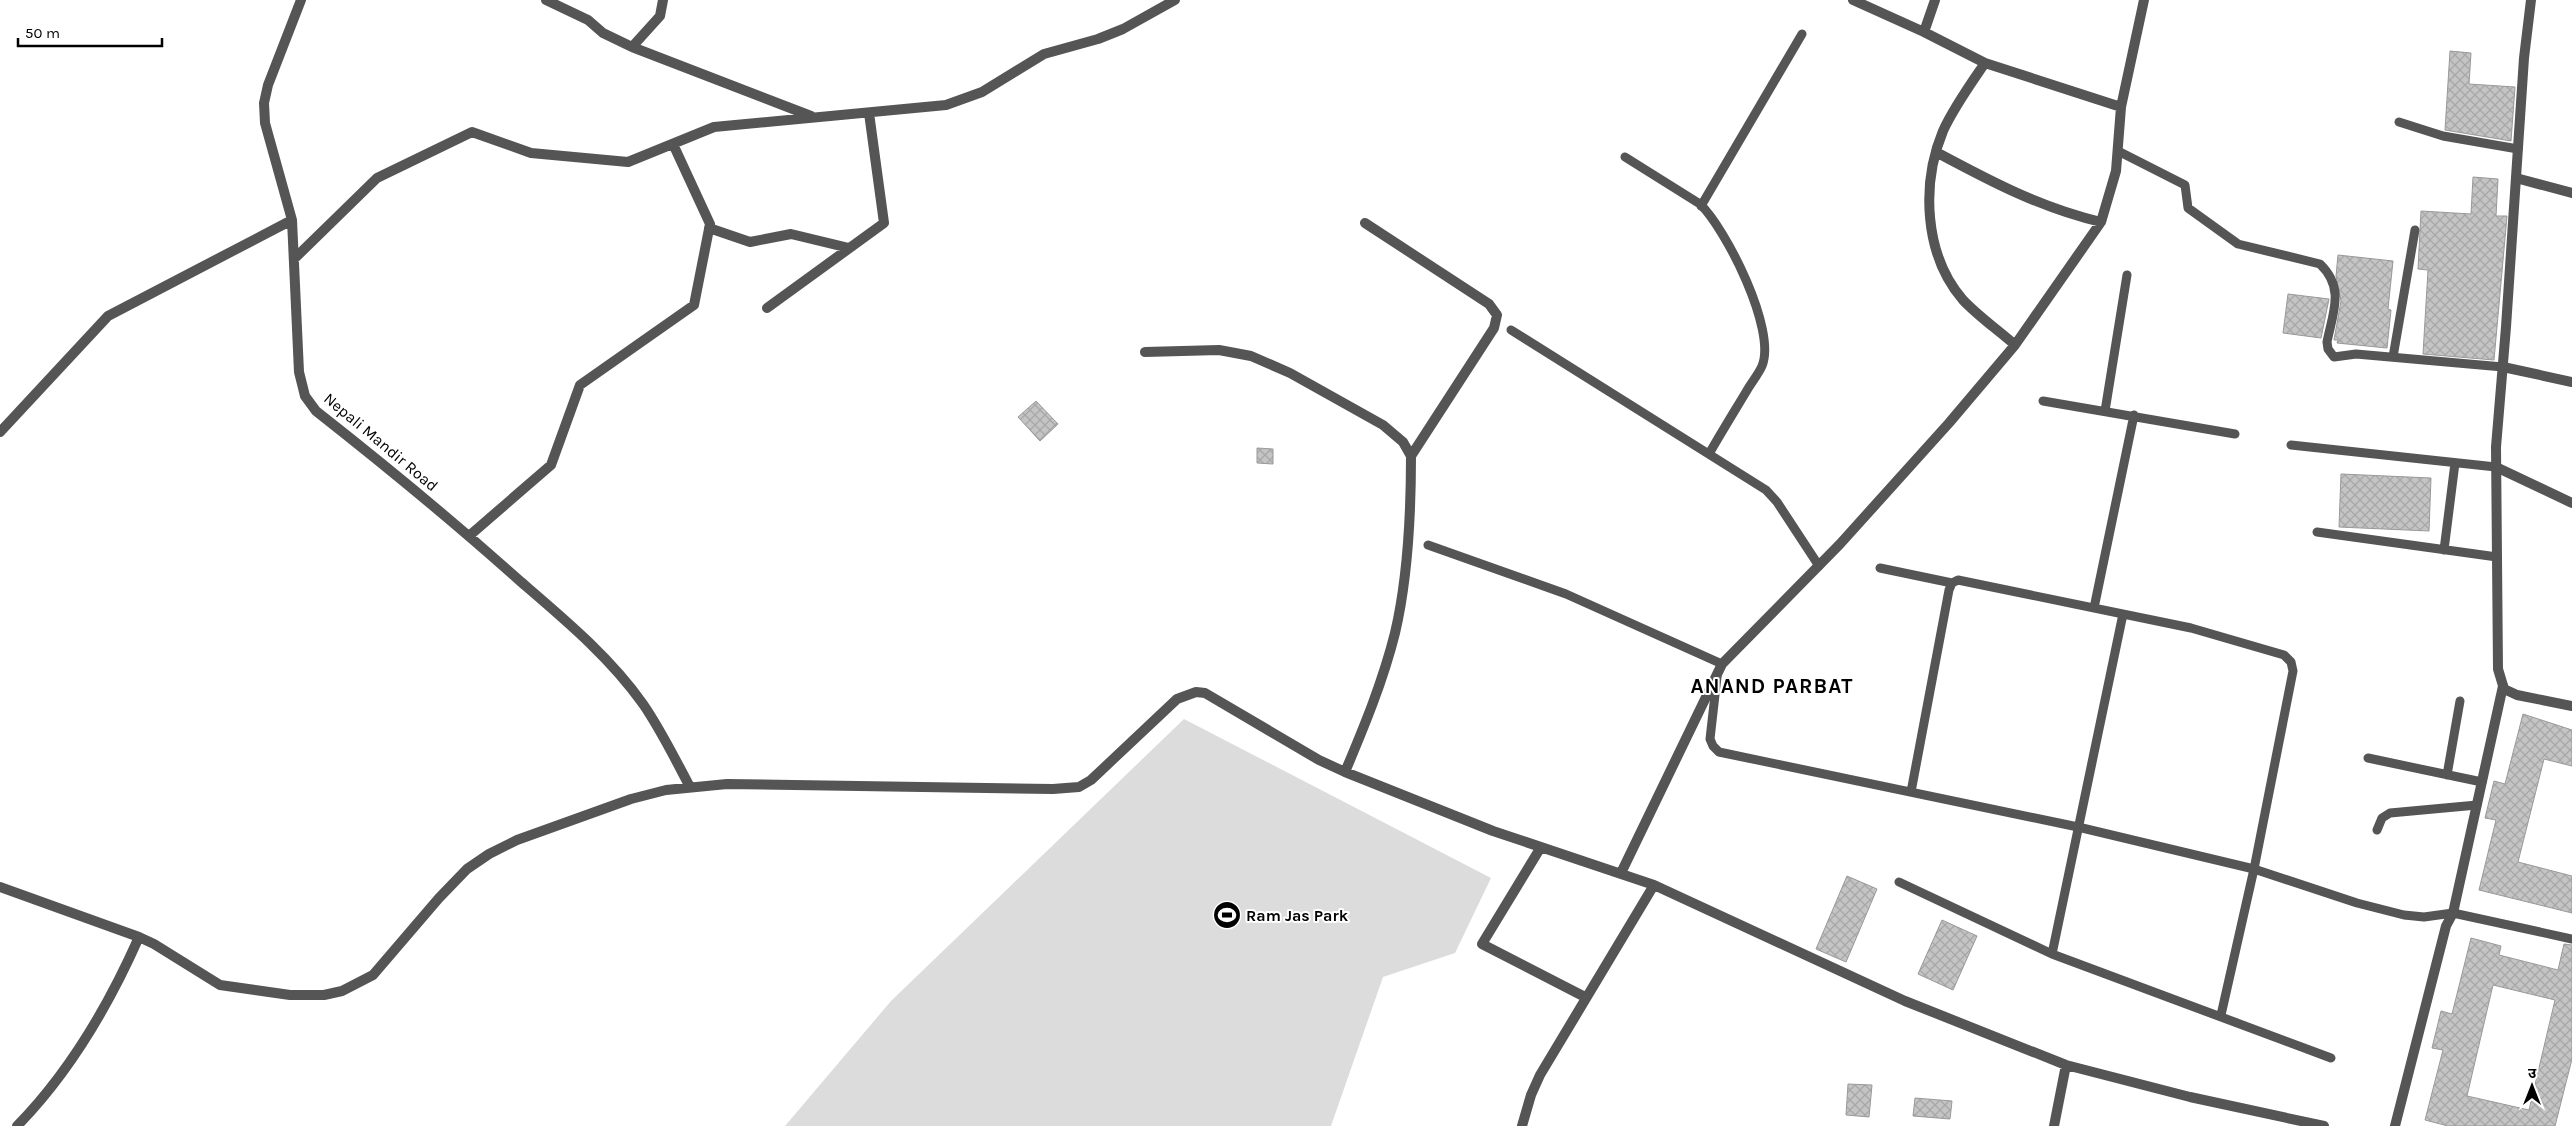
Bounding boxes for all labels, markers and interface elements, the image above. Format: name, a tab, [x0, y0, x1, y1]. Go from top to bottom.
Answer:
scale bar	[18, 15, 161, 47]
text: 50 m	[25, 24, 60, 42]
street label: Nepali Mandir Road	[320, 389, 442, 495]
district label: ANAND PARBAT	[1690, 674, 1854, 698]
sports icon: Ram Jas Park	[1212, 900, 1242, 930]
place label: Ram Jas Park	[1246, 906, 1349, 925]
north arrow	[2507, 1061, 2557, 1111]
text: उ	[2528, 1065, 2537, 1082]

